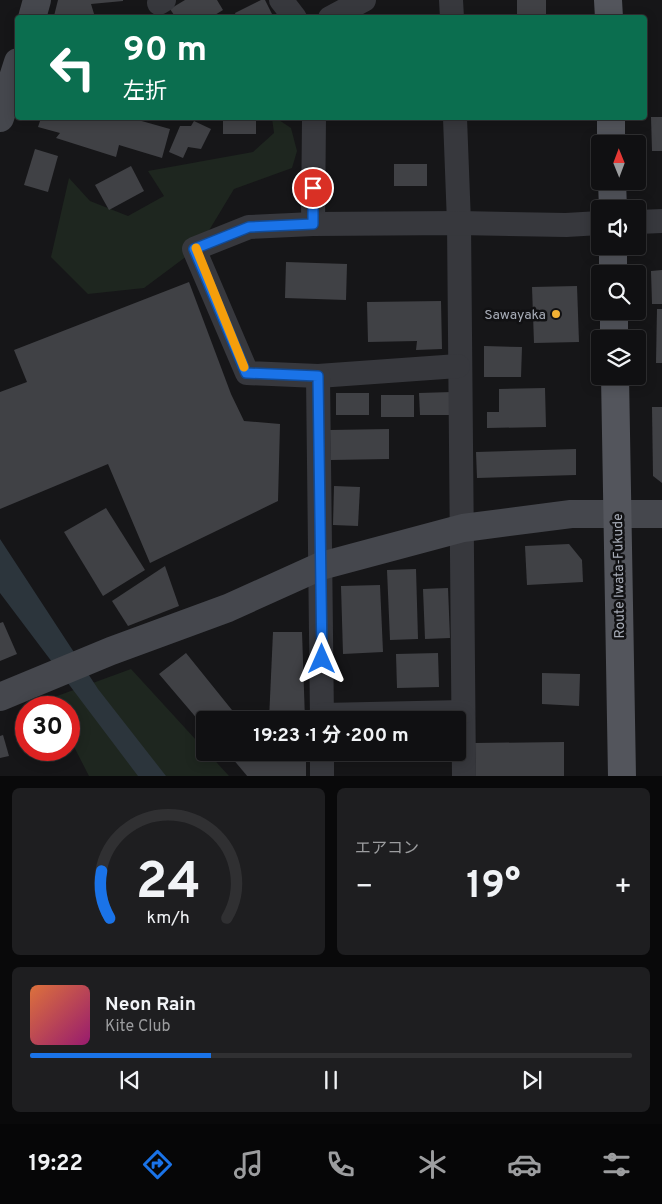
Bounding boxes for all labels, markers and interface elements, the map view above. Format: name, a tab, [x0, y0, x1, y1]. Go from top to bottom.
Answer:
text: 90 m	[123, 29, 207, 73]
icon: left	[40, 35, 105, 100]
text: 左折	[123, 79, 167, 106]
north arrow	[591, 135, 646, 190]
map controls	[591, 135, 646, 385]
pin	[292, 167, 334, 209]
icon: arrive	[299, 174, 327, 202]
button: sound	[591, 200, 646, 255]
button: search	[591, 265, 646, 320]
place label: Sawayaka	[484, 307, 546, 324]
marker: Sawayaka	[550, 308, 562, 320]
button: layers	[591, 330, 646, 385]
street label: Route Iwata-Fukude	[610, 513, 629, 639]
position arrow	[295, 632, 347, 684]
speed limit sign: 30	[15, 696, 80, 761]
text: 19:23 · 1 分 · 200 m	[253, 724, 409, 748]
text: エアコン	[355, 839, 419, 859]
text: 24	[136, 851, 201, 917]
text: 19°	[466, 863, 521, 912]
text: −	[355, 870, 373, 906]
text: +	[614, 870, 632, 906]
text: km/h	[147, 907, 190, 930]
text: Neon Rain	[105, 993, 196, 1017]
text: Kite Club	[105, 1017, 170, 1037]
icon: previous	[116, 1066, 144, 1094]
icon: pause	[317, 1066, 345, 1094]
icon: next	[518, 1066, 546, 1094]
icon: directions	[140, 1147, 175, 1182]
icon: music	[231, 1147, 266, 1182]
icon: phone	[323, 1147, 358, 1182]
icon: climate	[415, 1147, 450, 1182]
icon: car	[507, 1147, 542, 1182]
icon: filters	[599, 1147, 634, 1182]
text: 19:22	[28, 1151, 83, 1178]

